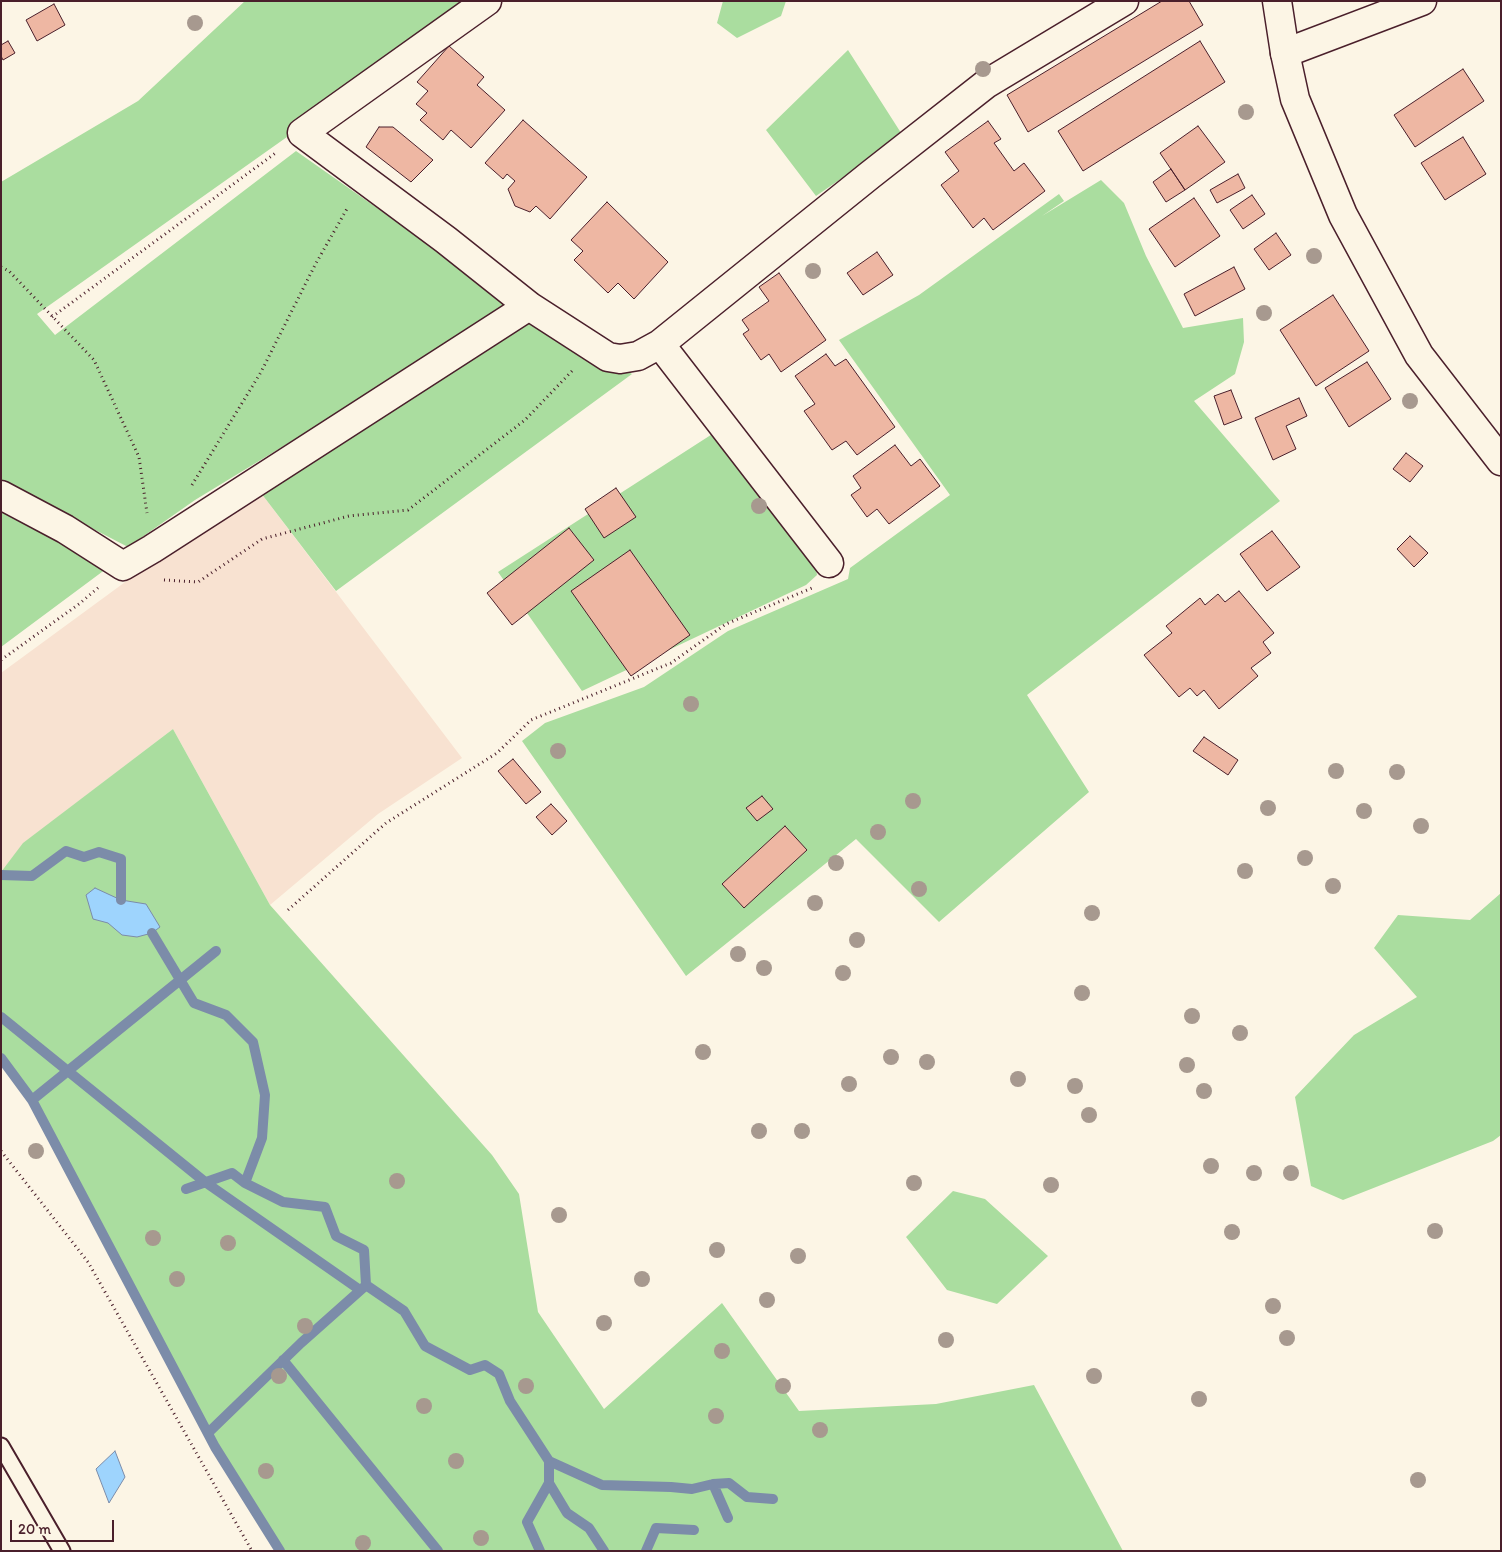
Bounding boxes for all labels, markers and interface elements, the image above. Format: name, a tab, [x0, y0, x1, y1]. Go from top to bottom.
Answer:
scale bar	[12, 1510, 116, 1542]
text: 20 m	[18, 1520, 51, 1538]

